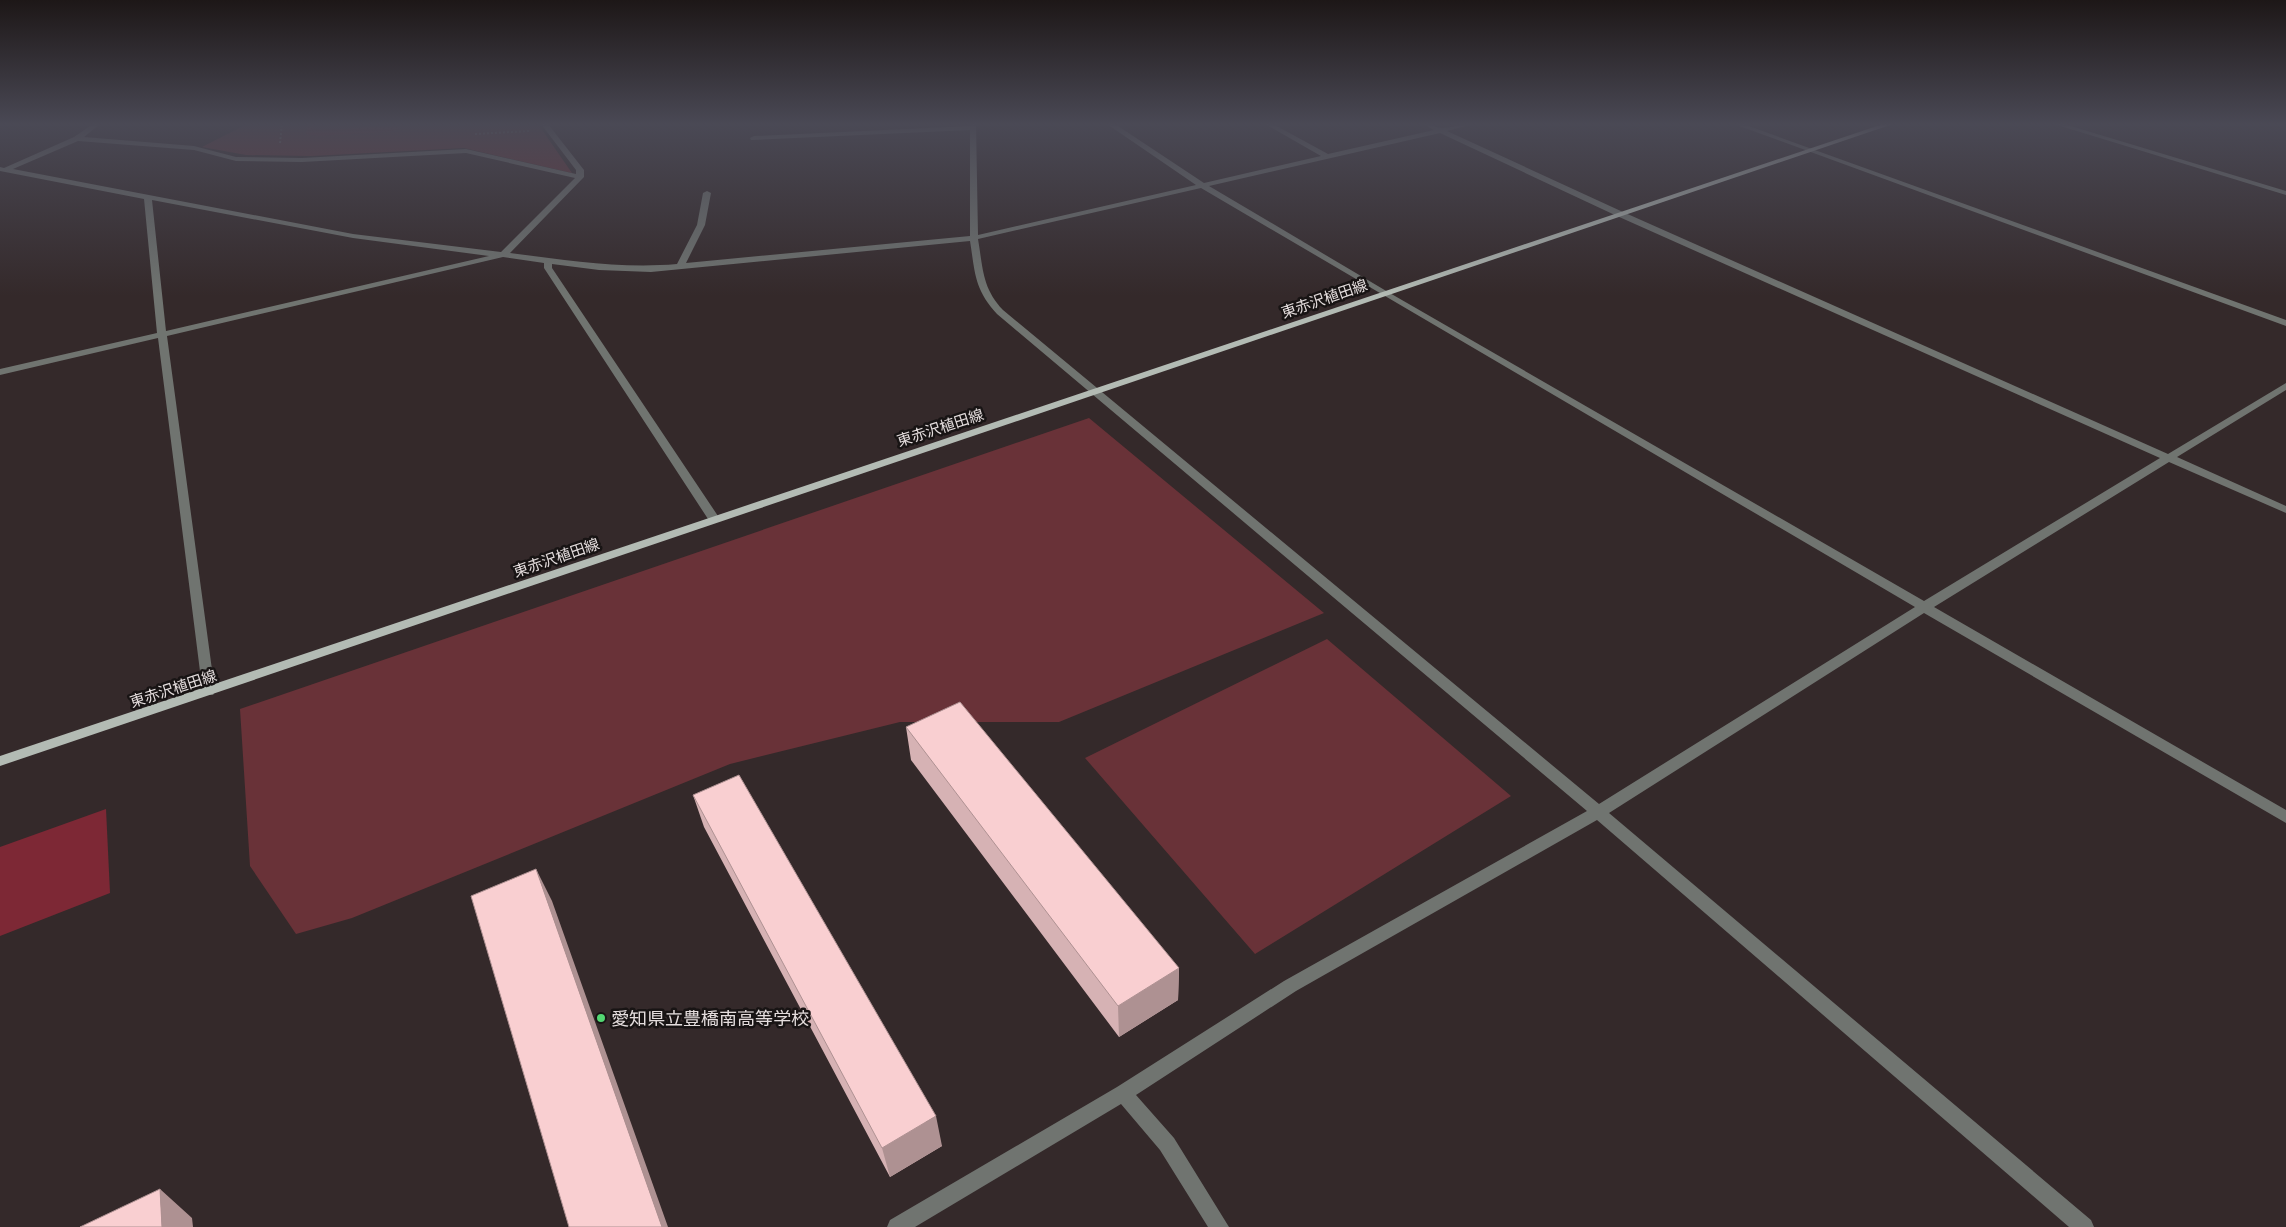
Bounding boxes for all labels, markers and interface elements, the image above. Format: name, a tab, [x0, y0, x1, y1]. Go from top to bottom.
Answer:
street label: 東赤沢植田線	[1279, 275, 1369, 321]
street label: 東赤沢植田線	[894, 405, 986, 449]
street label: 東赤沢植田線	[511, 534, 601, 580]
street label: 東赤沢植田線	[127, 666, 219, 710]
place label: 愛知県立豊橋南高等学校	[611, 1007, 809, 1029]
marker: 愛知県立豊橋南高等学校	[595, 1012, 607, 1024]

